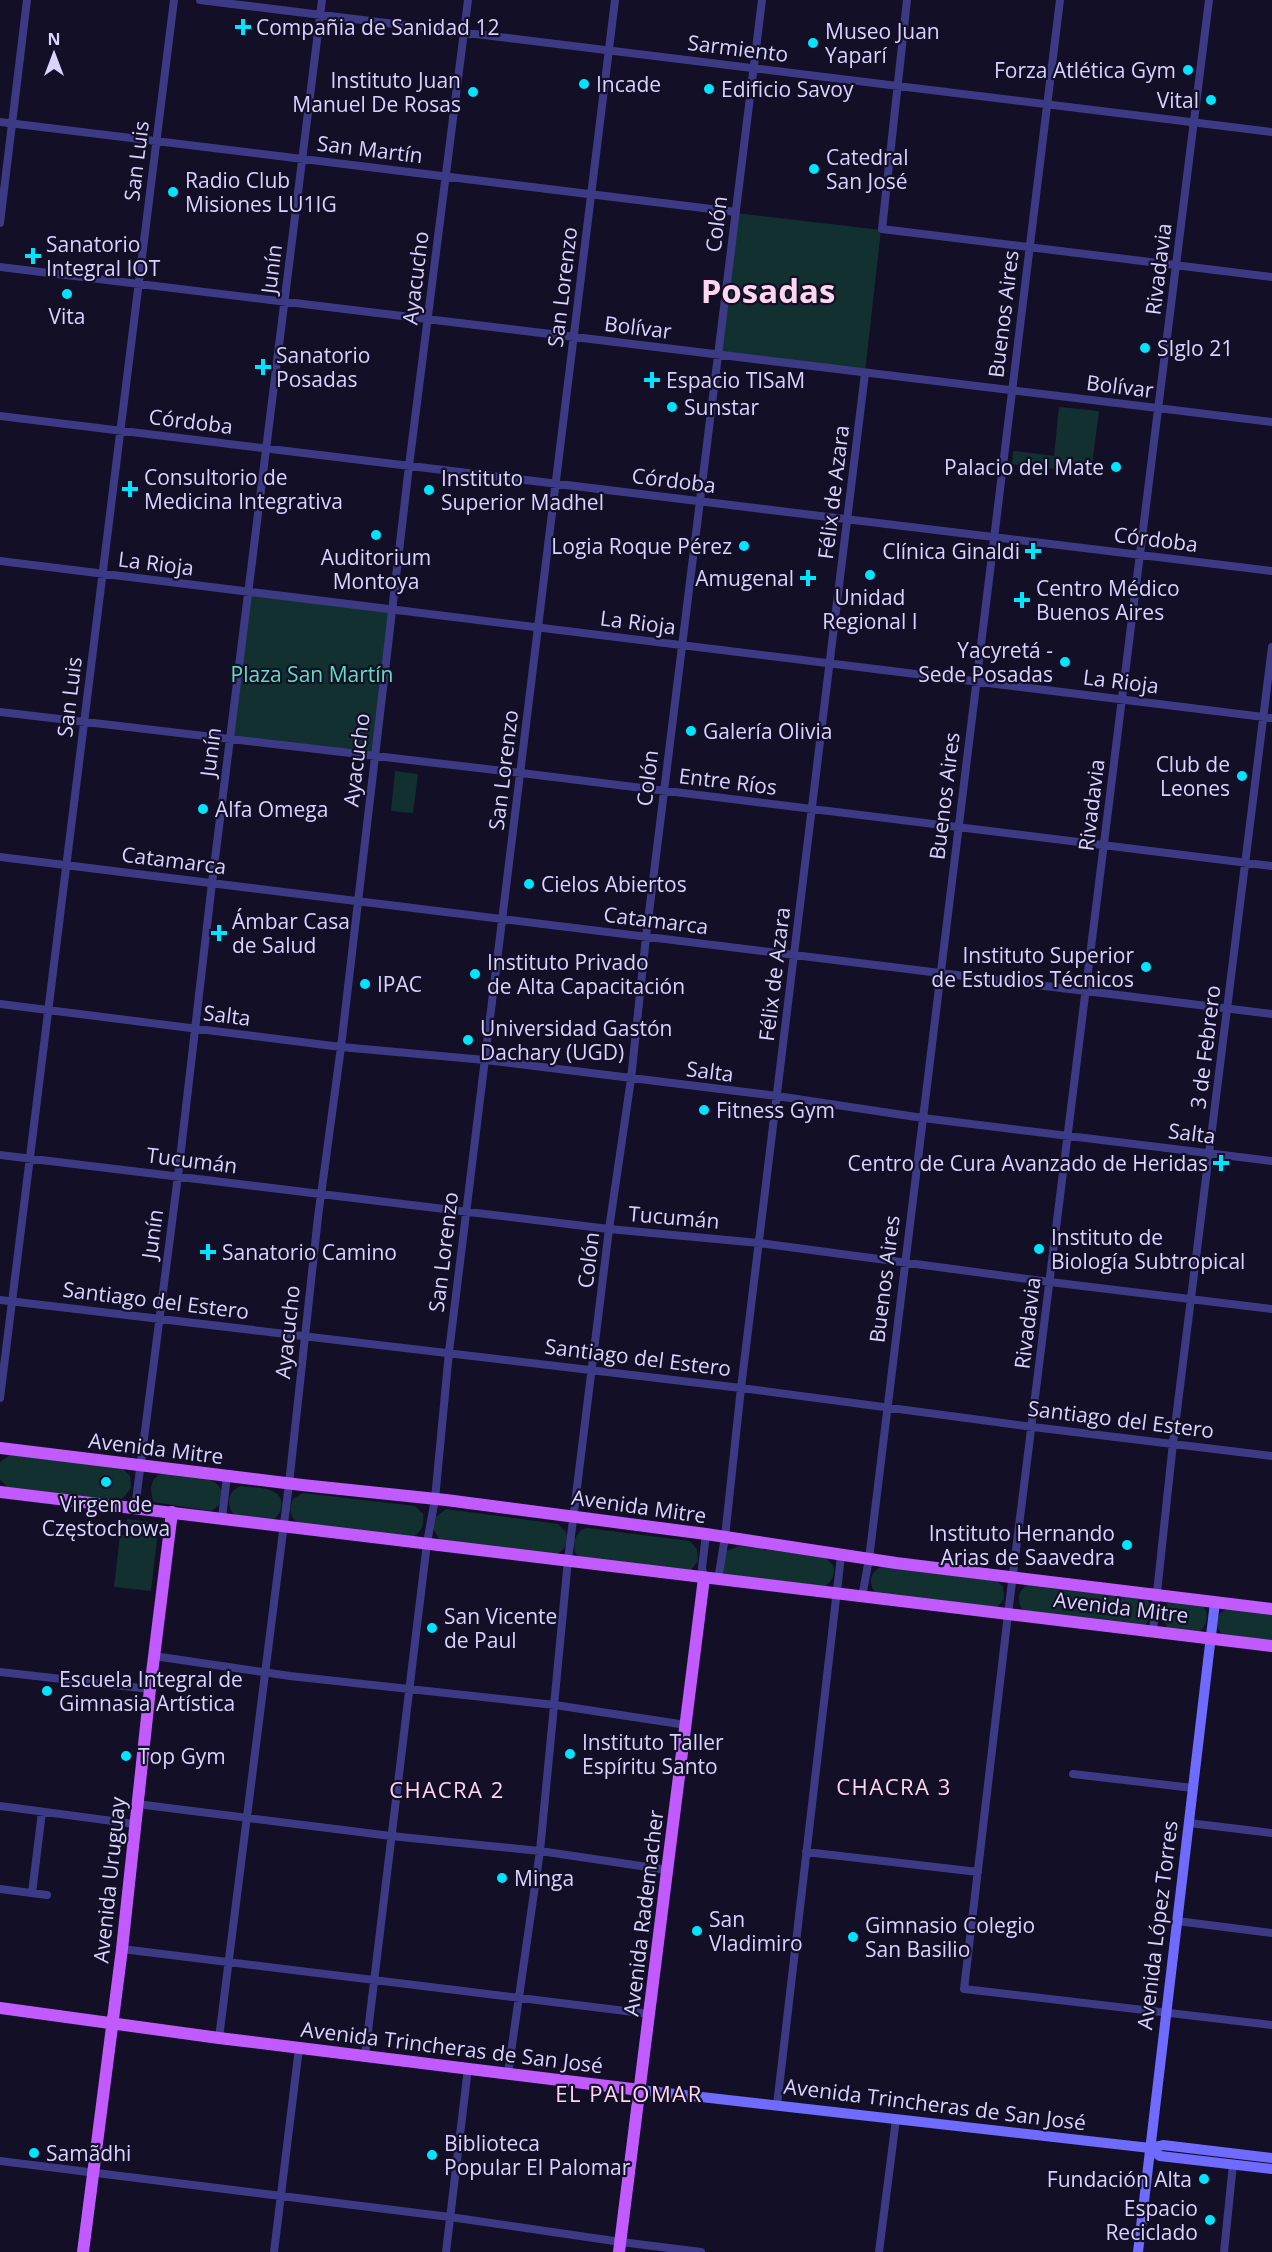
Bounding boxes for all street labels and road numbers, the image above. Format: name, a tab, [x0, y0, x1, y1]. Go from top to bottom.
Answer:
street label: Sarmiento	[686, 28, 790, 68]
street label: San Luis	[117, 119, 155, 203]
street label: San Martín	[316, 129, 424, 169]
street label: Colón	[699, 194, 733, 254]
street label: Rivadavia	[1138, 221, 1178, 317]
street label: San Lorenzo	[541, 225, 583, 349]
street label: Ayacucho	[395, 230, 435, 326]
street label: Junín	[254, 243, 288, 297]
street label: Buenos Aires	[981, 249, 1025, 379]
street label: Bolívar	[603, 309, 674, 345]
street label: Bolívar	[1085, 368, 1156, 404]
street label: Córdoba	[147, 402, 235, 440]
street label: Félix de Azara	[811, 423, 855, 561]
street label: Córdoba	[630, 461, 718, 499]
street label: Córdoba	[1112, 520, 1200, 558]
street label: La Rioja	[117, 544, 195, 582]
street label: La Rioja	[599, 603, 677, 641]
street label: San Luis	[50, 655, 88, 739]
street label: La Rioja	[1082, 662, 1160, 700]
street label: San Lorenzo	[482, 708, 524, 832]
street label: Ayacucho	[336, 712, 376, 808]
street label: Junín	[193, 726, 227, 780]
street label: Buenos Aires	[922, 731, 966, 861]
street label: Colón	[630, 748, 664, 808]
street label: Rivadavia	[1071, 757, 1111, 853]
street label: Entre Ríos	[677, 761, 779, 801]
street label: Catamarca	[120, 840, 228, 880]
street label: Catamarca	[602, 900, 710, 940]
street label: Félix de Azara	[752, 905, 796, 1043]
street label: 3 de Febrero	[1184, 983, 1226, 1111]
street label: Salta	[202, 998, 252, 1032]
street label: Salta	[685, 1054, 735, 1088]
street label: Salta	[1167, 1116, 1217, 1150]
street label: Tucumán	[145, 1141, 239, 1179]
street label: San Lorenzo	[422, 1190, 464, 1314]
street label: Tucumán	[627, 1199, 721, 1235]
street label: Junín	[134, 1208, 169, 1262]
street label: Buenos Aires	[862, 1214, 906, 1344]
street label: Colón	[571, 1230, 605, 1290]
street label: Santiago del Estero	[61, 1275, 251, 1325]
street label: Rivadavia	[1007, 1275, 1047, 1371]
street label: Ayacucho	[268, 1284, 306, 1380]
street label: Santiago del Estero	[543, 1332, 733, 1382]
street label: Santiago del Estero	[1026, 1394, 1216, 1444]
street label: Avenida Mitre	[87, 1426, 225, 1470]
street label: Avenida Mitre	[570, 1483, 708, 1529]
street label: Avenida Mitre	[1052, 1585, 1190, 1629]
street label: Avenida Uruguay	[86, 1795, 132, 1964]
street label: Avenida Rademacher	[616, 1808, 670, 2018]
street label: Avenida López Torres	[1130, 1819, 1184, 2031]
street label: Avenida Trincheras de San José	[299, 2015, 605, 2079]
street label: Avenida Trincheras de San José	[782, 2072, 1088, 2136]

